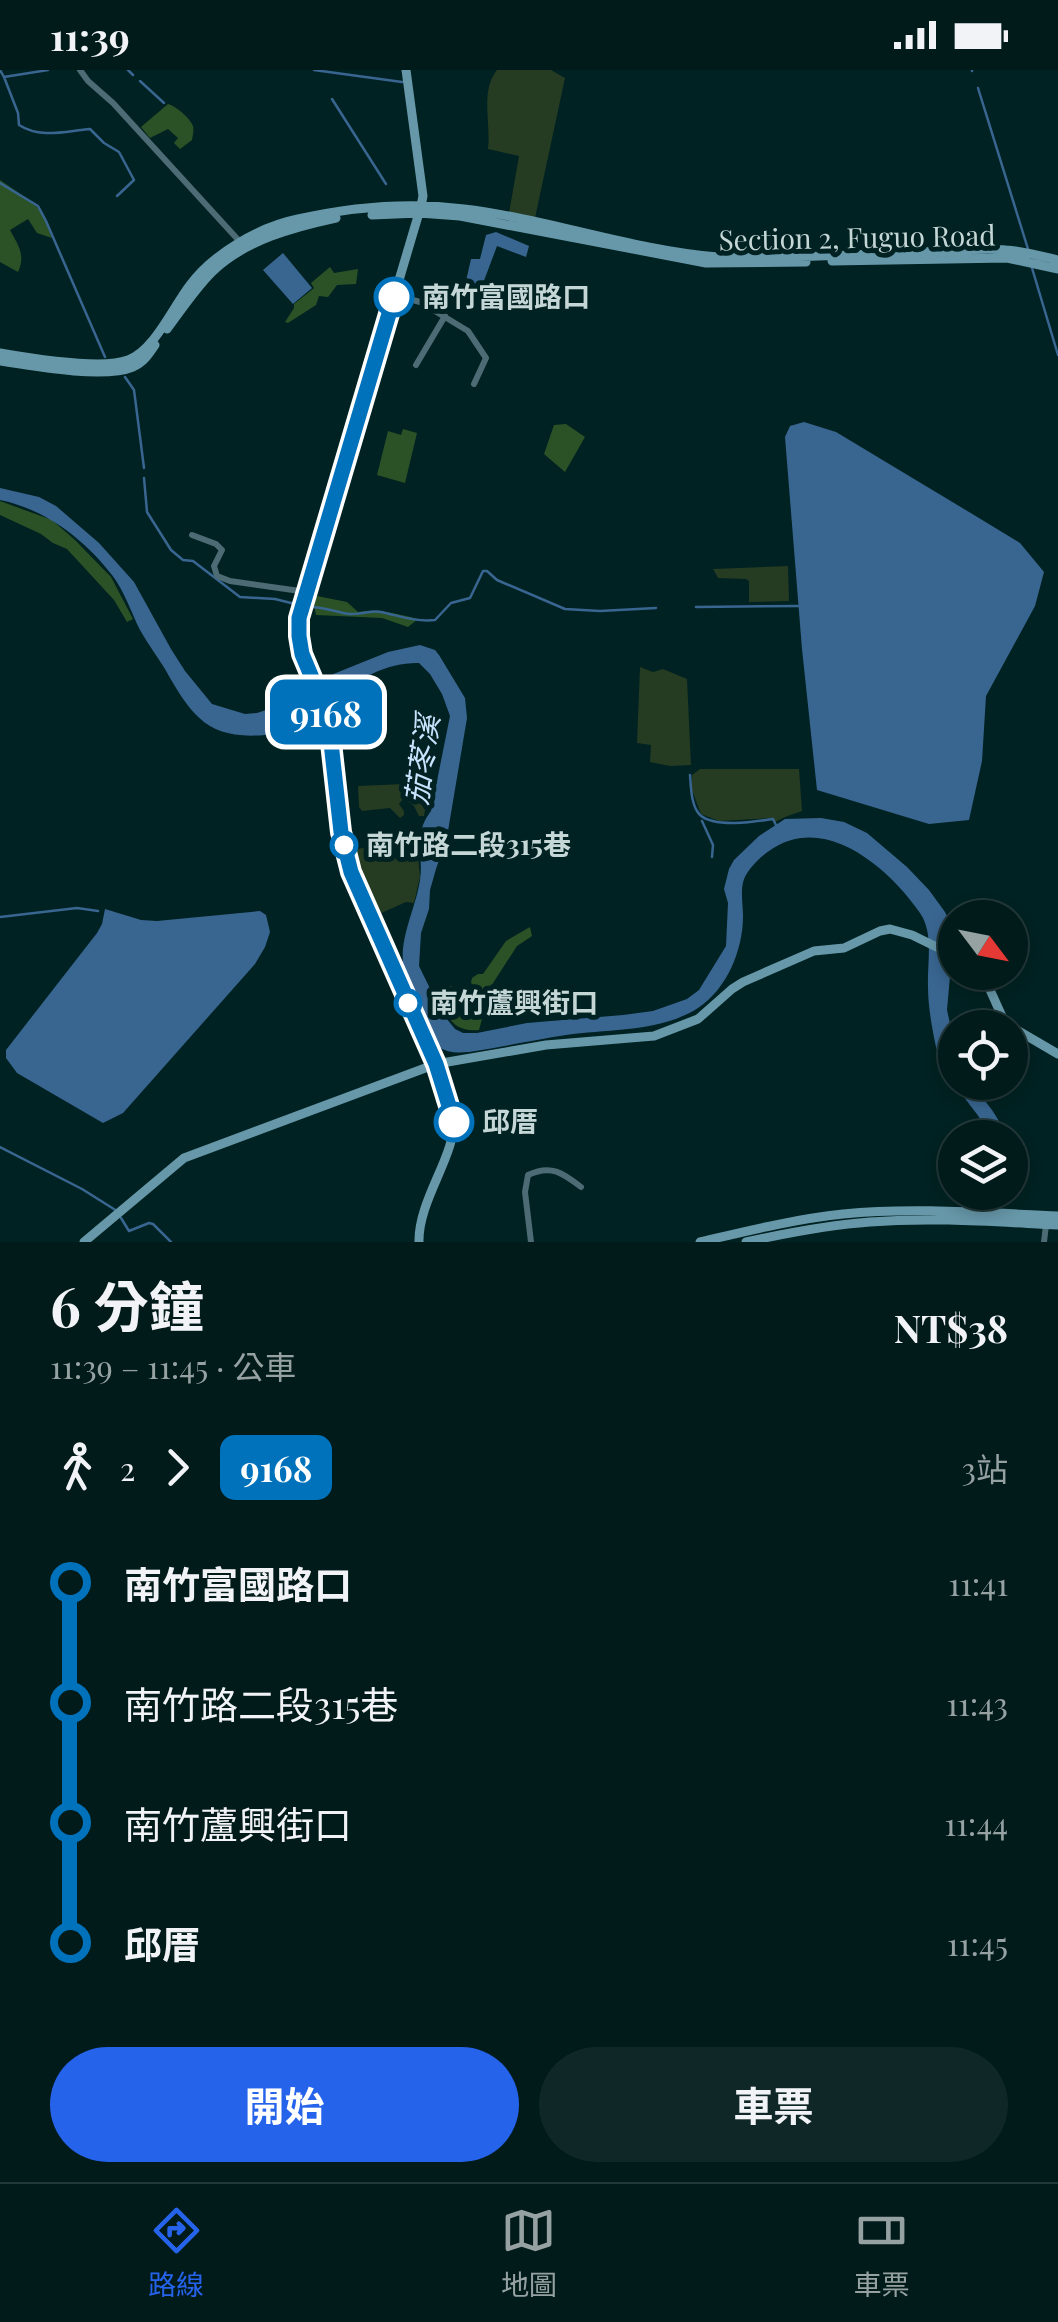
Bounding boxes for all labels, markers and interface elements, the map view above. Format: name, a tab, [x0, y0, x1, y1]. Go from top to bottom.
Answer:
text: 11:39	[50, 10, 130, 61]
street label: Section 2, Fuguo Road	[718, 216, 996, 257]
place label: 南竹富國路口	[422, 277, 590, 314]
marker: 南竹富國路口	[375, 278, 413, 316]
line badge: 9168	[256, 680, 396, 744]
text: 9168	[290, 689, 362, 736]
water label: 茄苳溪	[395, 708, 448, 807]
place label: 南竹路二段315巷	[366, 825, 571, 862]
marker: 南竹路二段315巷	[331, 832, 357, 858]
north arrow	[938, 900, 1028, 990]
map controls	[938, 900, 1028, 1210]
place label: 南竹蘆興街口	[430, 983, 598, 1020]
marker: 南竹蘆興街口	[395, 990, 421, 1016]
button: locate	[938, 1010, 1028, 1100]
place label: 邱厝	[482, 1102, 538, 1139]
marker: 邱厝	[435, 1103, 473, 1141]
button: layers	[938, 1120, 1028, 1210]
text: 6 分鐘	[50, 1267, 204, 1341]
text: NT$38	[894, 1302, 1008, 1353]
text: 11:39 – 11:45 · 公車	[50, 1344, 296, 1387]
icon: walk	[50, 1440, 105, 1495]
icon: forward	[150, 1440, 205, 1495]
text: 9168	[240, 1444, 312, 1491]
text: 2	[120, 1446, 135, 1489]
text: 3站	[962, 1446, 1008, 1489]
text: 南竹富國路口	[124, 1558, 352, 1609]
text: 11:41	[948, 1561, 1008, 1604]
text: 南竹路二段315巷	[124, 1678, 399, 1729]
text: 11:43	[946, 1681, 1008, 1724]
text: 南竹蘆興街口	[124, 1798, 352, 1849]
text: 11:44	[944, 1801, 1008, 1844]
text: 邱厝	[124, 1918, 200, 1969]
text: 11:45	[947, 1921, 1008, 1964]
button: 開始	[50, 2047, 519, 2162]
button: 車票	[539, 2047, 1008, 2162]
tab: 路線	[148, 2203, 204, 2303]
tab: 地圖	[501, 2203, 557, 2303]
tab: 車票	[854, 2203, 910, 2303]

